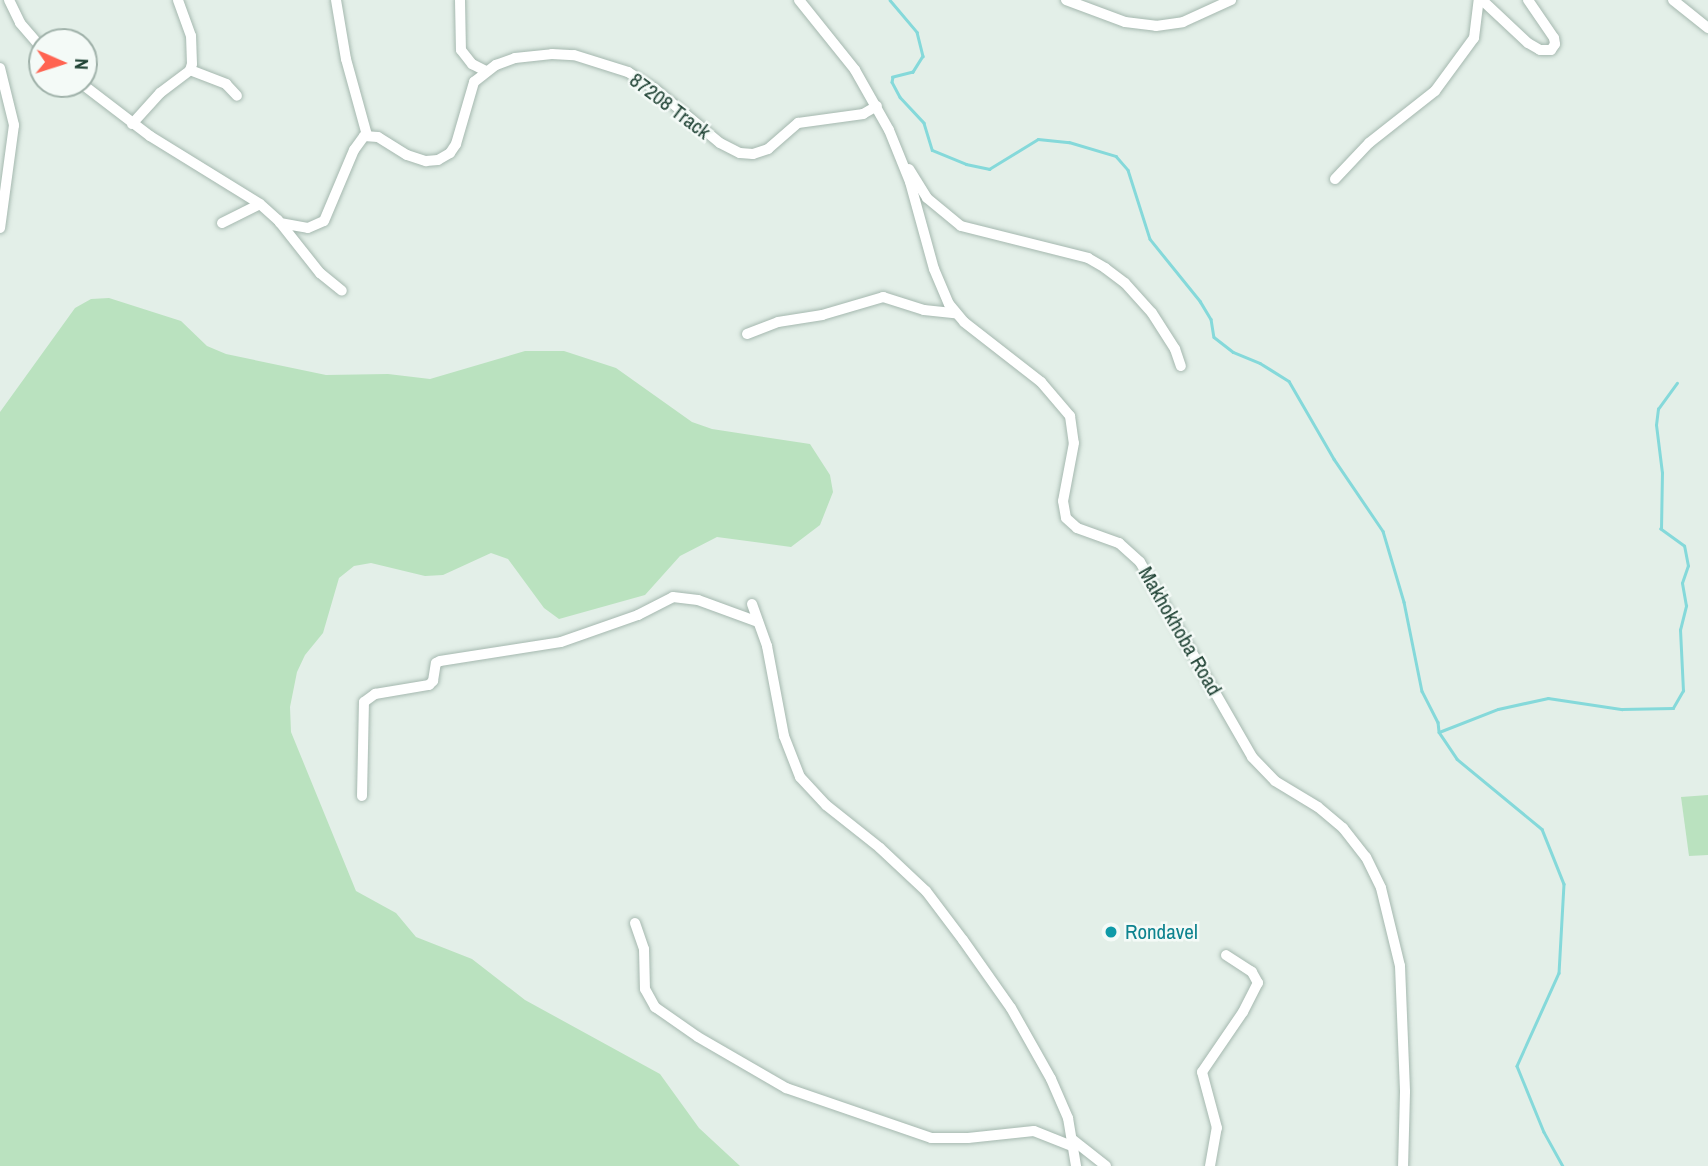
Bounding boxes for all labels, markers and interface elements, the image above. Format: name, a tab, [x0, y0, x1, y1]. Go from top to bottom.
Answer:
north arrow	[28, 28, 98, 98]
text: N	[69, 58, 95, 70]
street label: 87208 Track	[624, 67, 716, 145]
street label: Makhokhoba Road	[1133, 562, 1227, 700]
place label: Rondavel	[1125, 919, 1198, 945]
marker: Rondavel	[1103, 924, 1119, 940]

